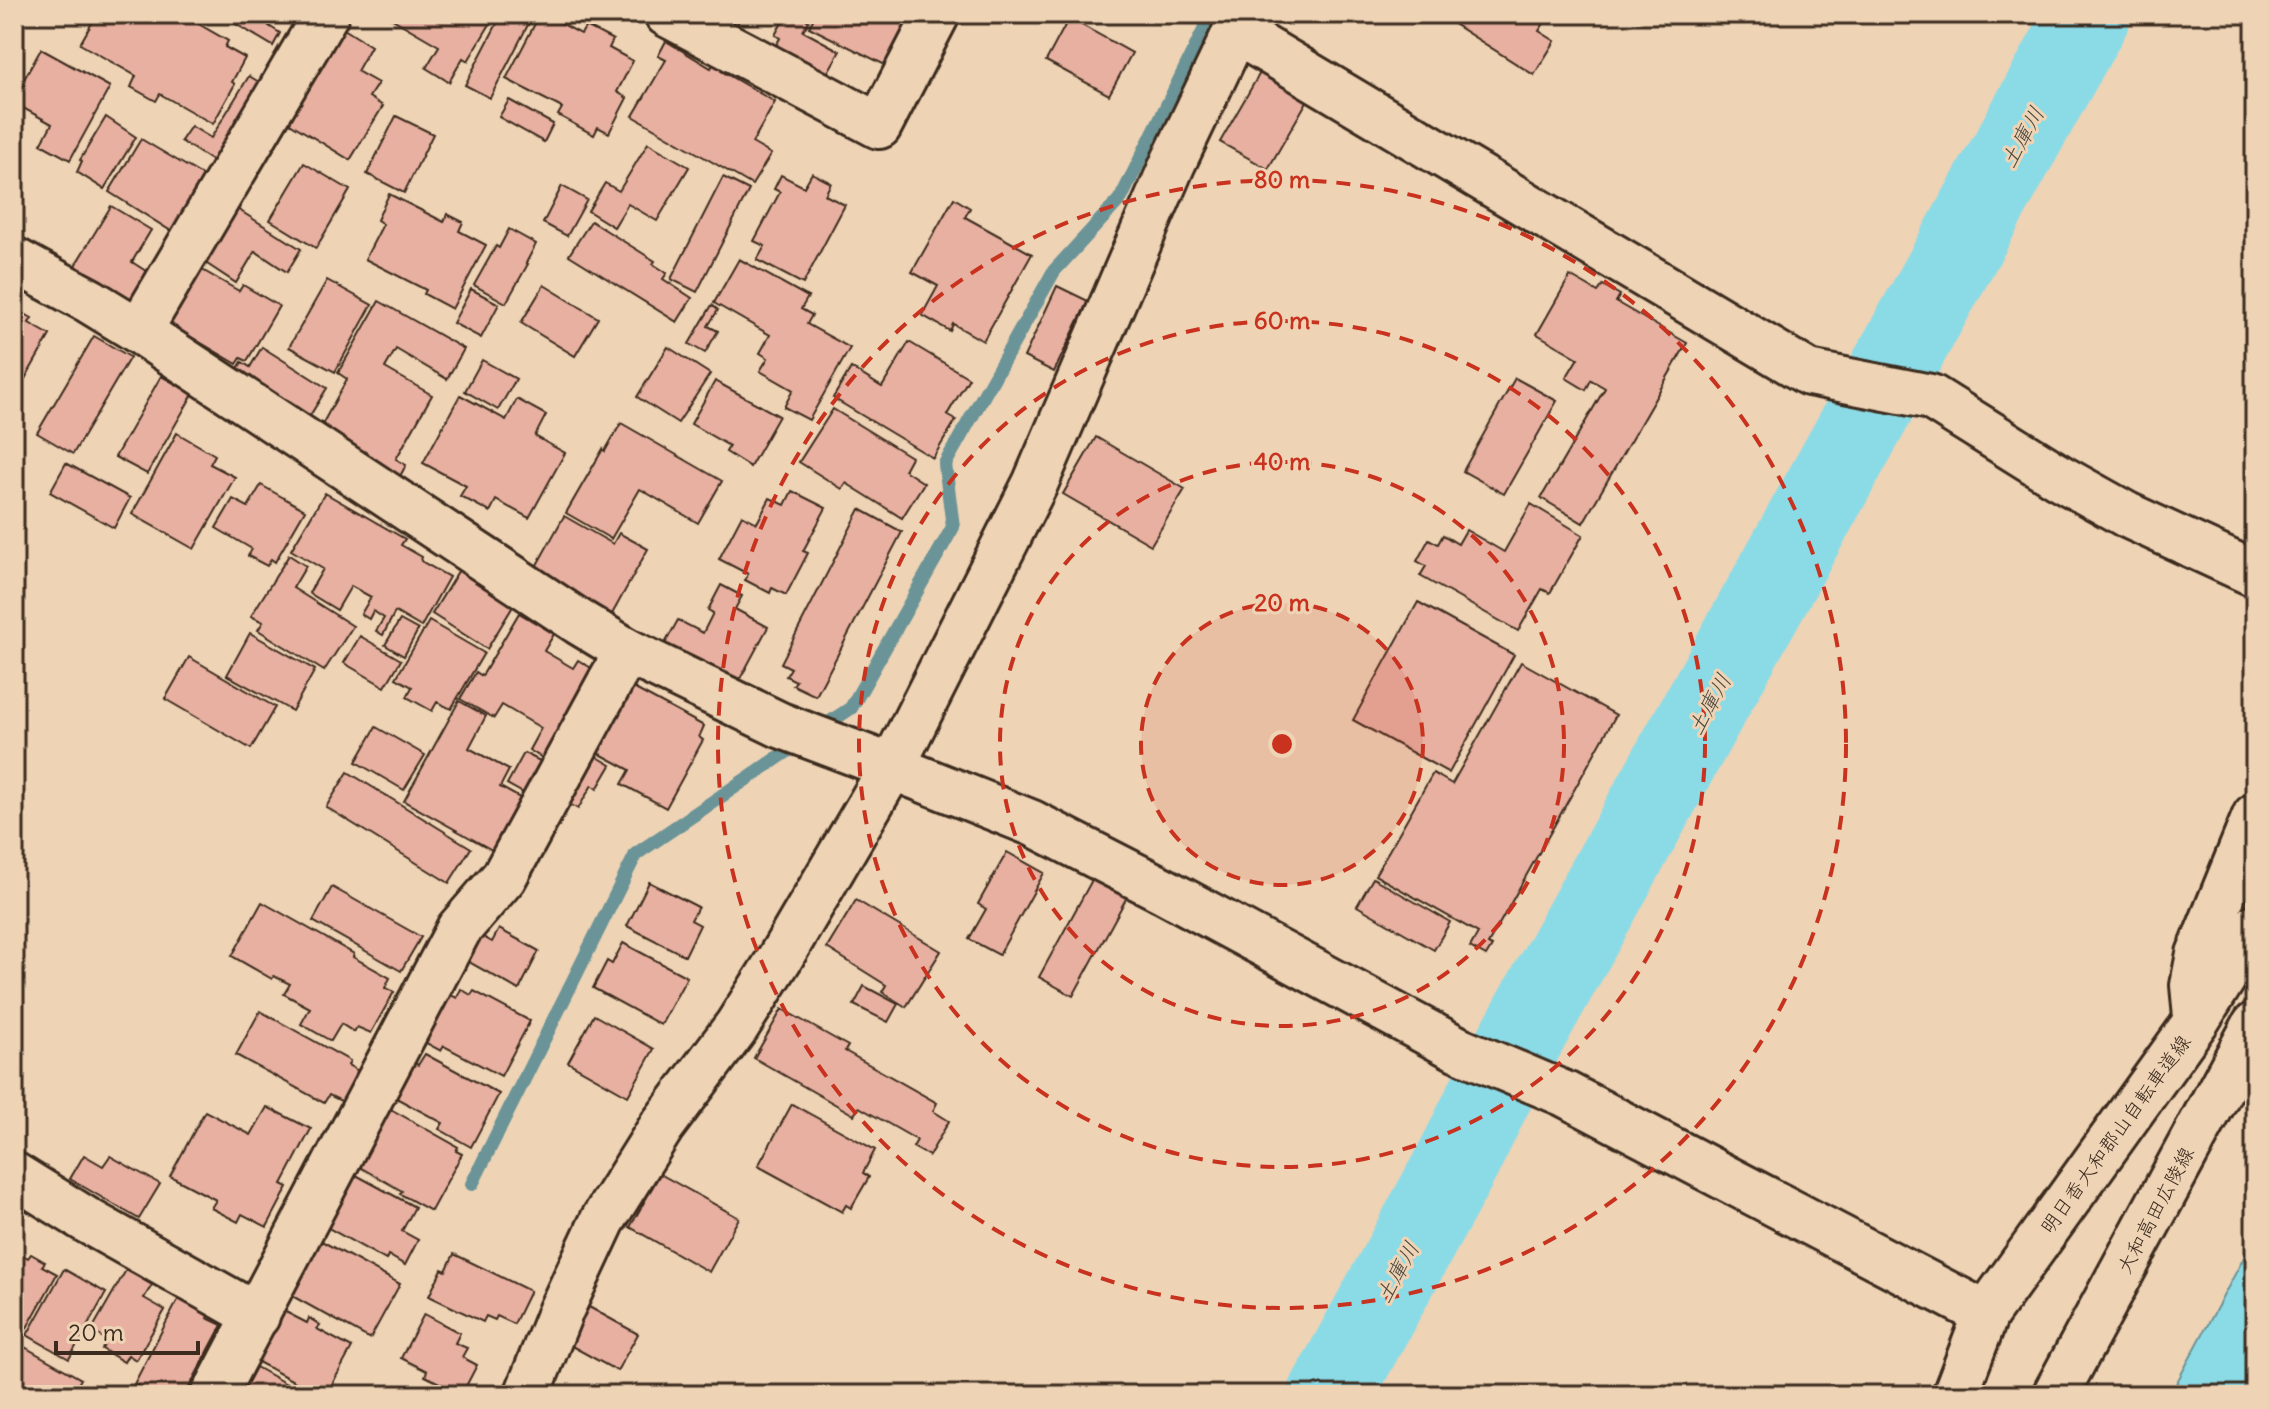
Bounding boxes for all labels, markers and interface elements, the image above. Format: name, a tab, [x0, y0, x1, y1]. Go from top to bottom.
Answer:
water label: 土庫川	[1994, 101, 2050, 173]
text: 80 m	[1254, 164, 1310, 194]
text: 60 m	[1254, 305, 1310, 335]
text: 40 m	[1254, 446, 1310, 476]
text: 20 m	[1254, 587, 1310, 617]
water label: 土庫川	[1681, 668, 1737, 740]
centre of rings	[1268, 730, 1296, 758]
street label: 明日香大和郡山自転車道線	[2034, 1030, 2196, 1238]
street label: 大和高田広陵線	[2111, 1142, 2199, 1278]
water label: 土庫川	[1369, 1236, 1425, 1308]
scale bar	[56, 1305, 198, 1355]
text: 20 m	[68, 1317, 124, 1347]

